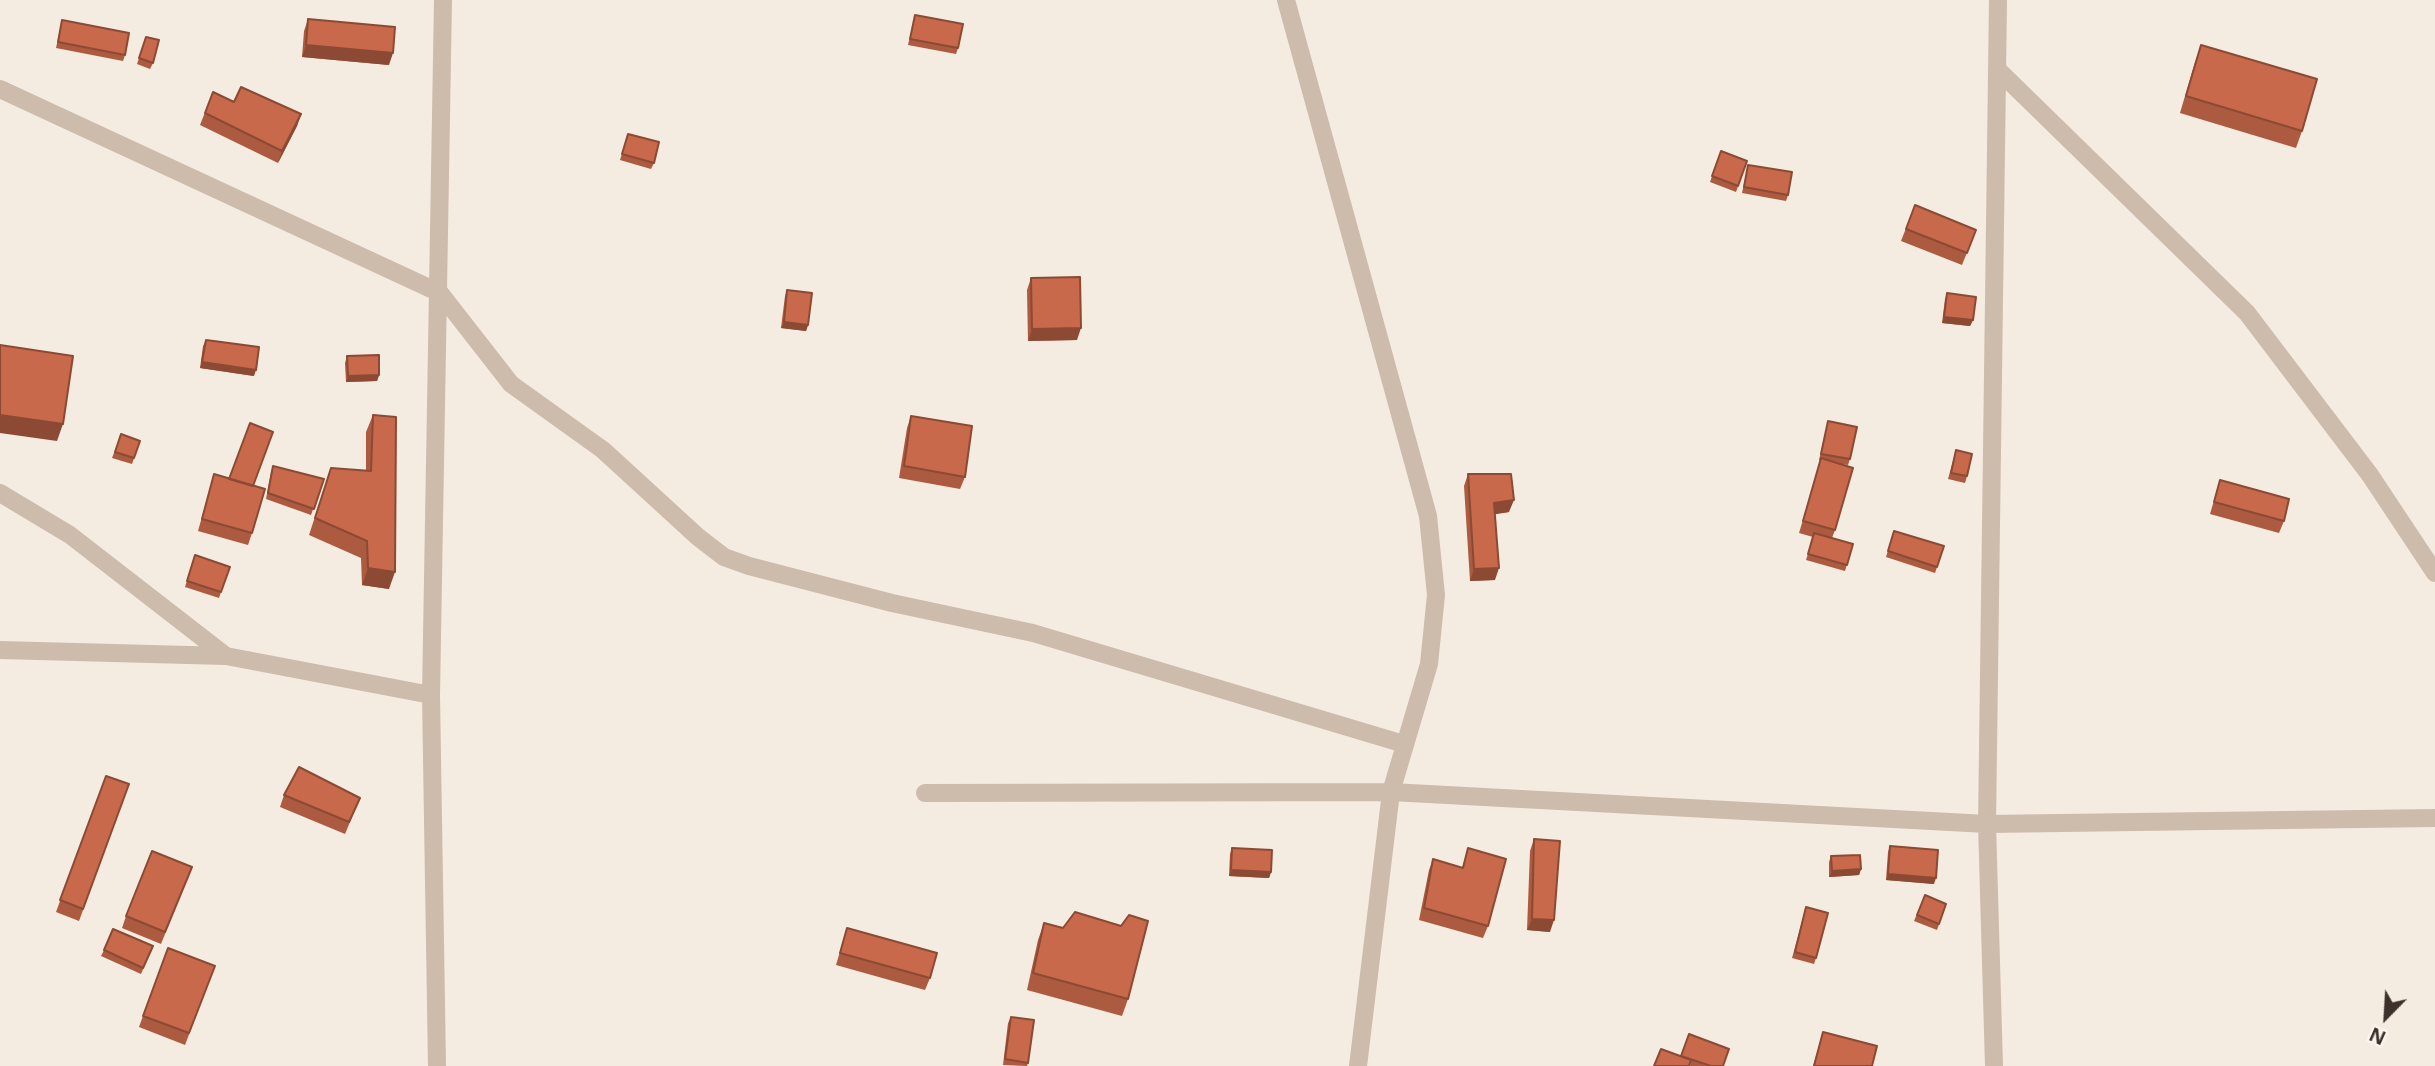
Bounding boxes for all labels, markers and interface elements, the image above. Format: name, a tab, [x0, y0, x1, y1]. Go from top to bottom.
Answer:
north arrow	[2351, 982, 2421, 1052]
text: N	[2365, 1021, 2390, 1051]

